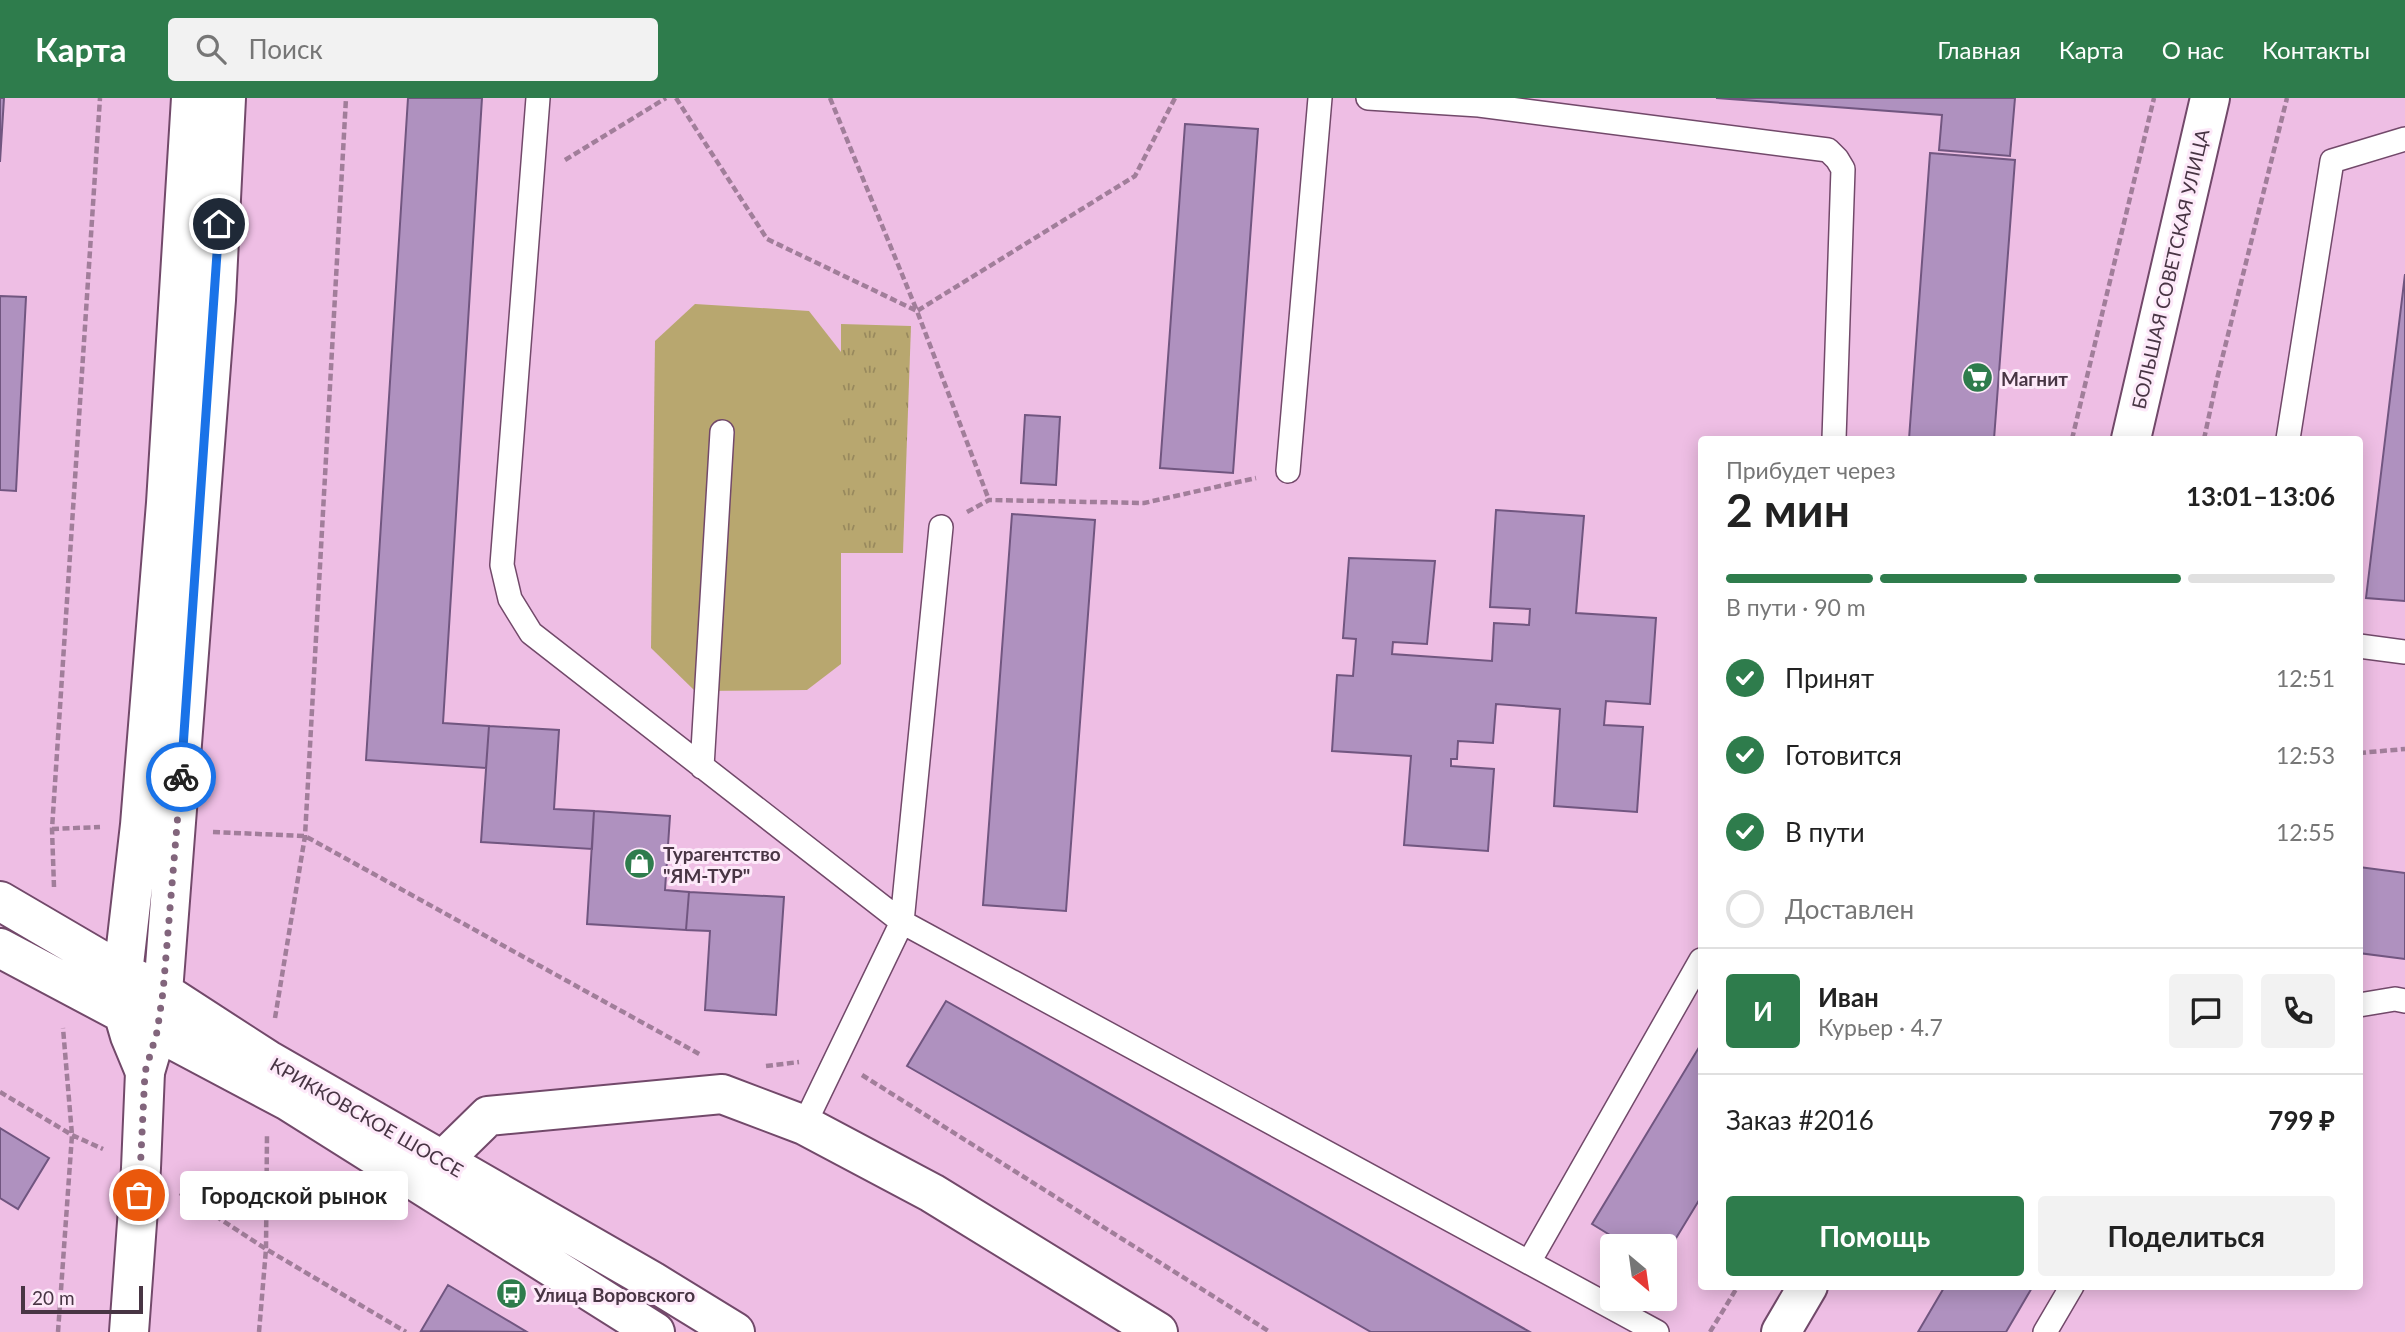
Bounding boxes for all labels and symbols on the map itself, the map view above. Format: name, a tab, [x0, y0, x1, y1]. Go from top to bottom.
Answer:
street label: БОЛЬШАЯ СОВЕТСКАЯ УЛИЦА	[2127, 127, 2213, 411]
pin	[189, 194, 249, 254]
supermarket icon: Магнит	[1961, 361, 1995, 395]
place label: Магнит	[2001, 367, 2068, 390]
courier	[146, 742, 216, 812]
place label: Турагентство "ЯМ-ТУР"	[663, 842, 781, 887]
shop icon: Турагентство "ЯМ-ТУР"	[623, 847, 657, 881]
street label: КРИККОВСКОЕ ШОССЕ	[267, 1052, 467, 1182]
pin	[109, 1165, 169, 1225]
callout: Городской рынок	[181, 1170, 408, 1220]
north arrow	[1600, 1234, 1676, 1311]
bus stop icon: Улица Воровского	[494, 1277, 528, 1311]
scale bar	[21, 1283, 144, 1315]
place label: Улица Воровского	[533, 1283, 695, 1306]

